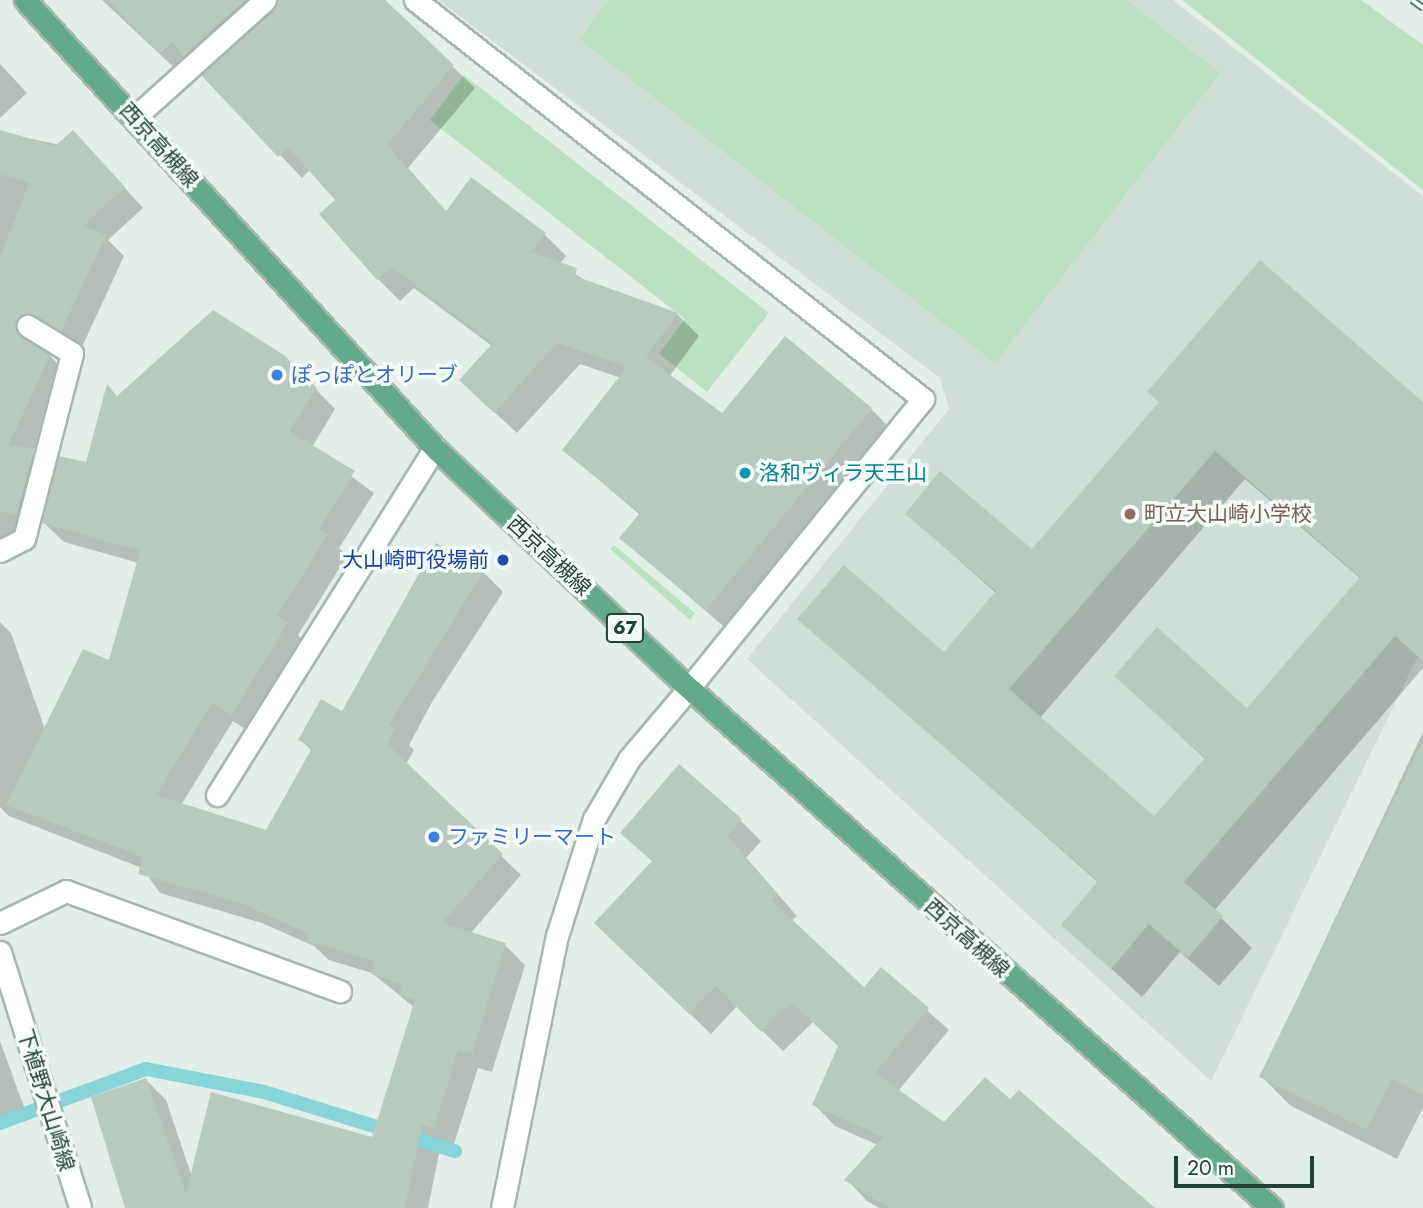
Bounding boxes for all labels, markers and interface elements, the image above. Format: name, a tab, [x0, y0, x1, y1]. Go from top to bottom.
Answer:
street label: 西京高槻線	[115, 98, 203, 192]
place label: ぽっぽとオリーブ	[291, 362, 459, 388]
marker: ぽっぽとオリーブ	[269, 367, 285, 383]
place label: 洛和ヴィラ天王山	[759, 460, 927, 486]
marker: 洛和ヴィラ天王山	[737, 465, 753, 481]
place label: 町立大山崎小学校	[1144, 501, 1312, 527]
marker: 町立大山崎小学校	[1122, 506, 1138, 522]
street label: 西京高槻線	[502, 511, 596, 601]
place label: 大山崎町役場前	[342, 547, 489, 573]
marker: 大山崎町役場前	[495, 552, 511, 568]
road number: 67	[606, 612, 644, 643]
place label: ファミリーマート	[448, 824, 616, 850]
marker: ファミリーマート	[426, 829, 442, 845]
street label: 西京高槻線	[920, 894, 1014, 982]
street label: 下植野大山崎線	[12, 1026, 80, 1174]
scale bar	[1178, 1142, 1318, 1186]
text: 20 m	[1187, 1153, 1234, 1183]

